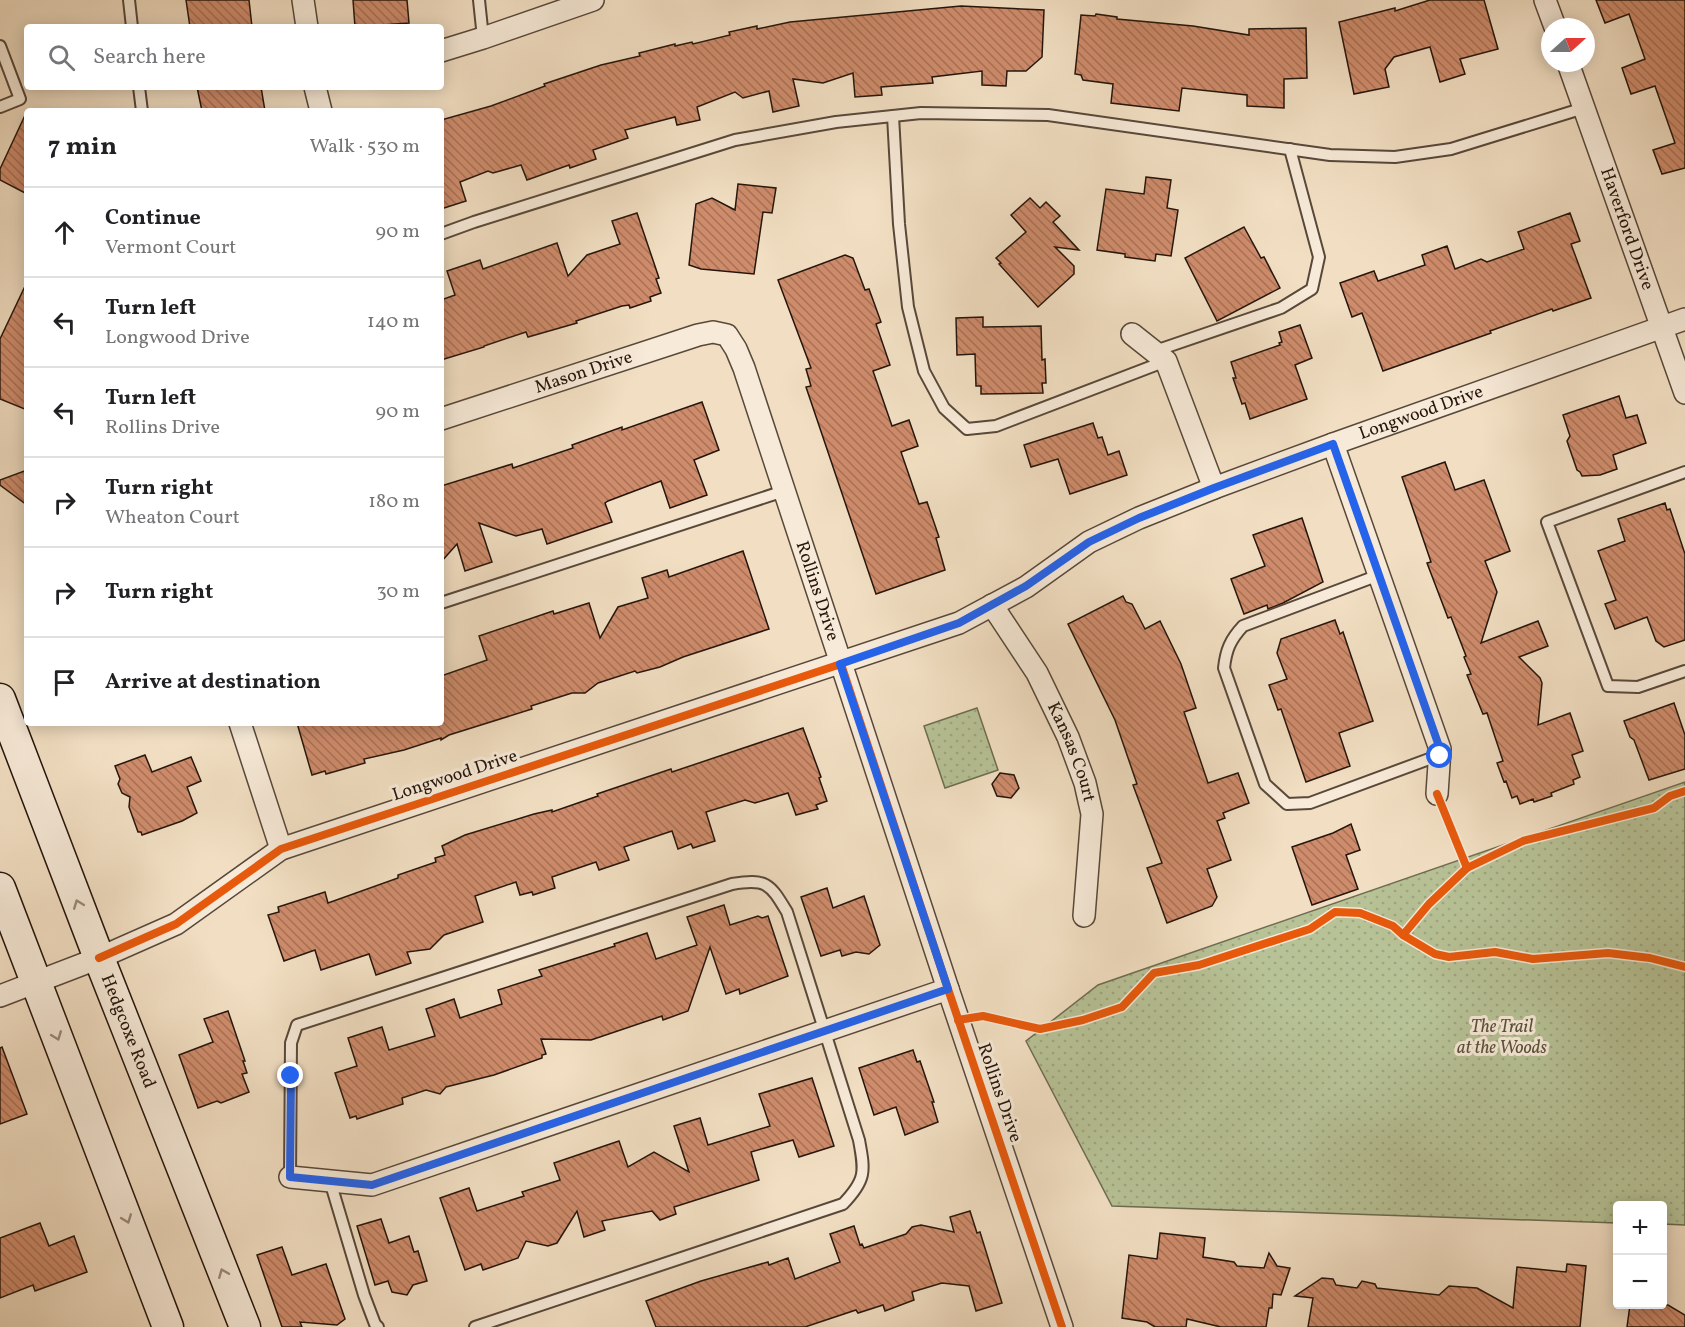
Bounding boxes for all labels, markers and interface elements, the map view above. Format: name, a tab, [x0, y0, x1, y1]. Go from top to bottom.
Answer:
north arrow	[1541, 18, 1595, 72]
search box	[24, 24, 444, 90]
icon: search	[45, 41, 78, 74]
text: Search here	[93, 42, 206, 73]
text: 7 min	[48, 129, 117, 165]
text: Walk · 530 m	[309, 133, 420, 161]
street label: Haverford Drive	[1594, 164, 1660, 294]
text: Continue	[105, 203, 201, 234]
icon: ahead	[48, 216, 81, 249]
text: 90 m	[376, 218, 420, 246]
text: Vermont Court	[105, 234, 236, 262]
text: Turn left	[105, 293, 196, 324]
icon: left	[48, 306, 81, 339]
text: 140 m	[367, 308, 420, 336]
text: Longwood Drive	[105, 324, 250, 352]
street label: Mason Drive	[532, 345, 636, 400]
street label: Longwood Drive	[1356, 379, 1487, 446]
text: Turn left	[105, 383, 196, 414]
icon: left	[48, 396, 81, 429]
text: 90 m	[376, 398, 420, 426]
text: Rollins Drive	[105, 414, 220, 442]
text: Turn right	[105, 473, 213, 504]
icon: right	[48, 486, 81, 519]
text: 180 m	[368, 488, 420, 516]
text: Wheaton Court	[105, 504, 240, 532]
street label: Rollins Drive	[789, 538, 845, 644]
icon: right	[48, 576, 81, 609]
text: Turn right	[105, 577, 213, 608]
text: 30 m	[376, 578, 420, 606]
icon: arrive	[48, 666, 81, 699]
text: Arrive at destination	[105, 667, 321, 698]
street label: Kansas Court	[1040, 698, 1101, 804]
route start	[1426, 742, 1452, 768]
street label: Longwood Drive	[389, 744, 521, 808]
one-way arrow	[73, 899, 85, 910]
street label: Hedgcoxe Road	[94, 971, 162, 1092]
park label: The Trail at the Woods	[1457, 1015, 1547, 1061]
one-way arrow	[50, 1030, 62, 1041]
street label: Rollins Drive	[970, 1040, 1028, 1146]
route end	[277, 1062, 303, 1088]
map controls	[1613, 1201, 1667, 1309]
button: +	[1613, 1201, 1667, 1255]
one-way arrow	[120, 1212, 132, 1223]
button: −	[1613, 1255, 1667, 1309]
one-way arrow	[218, 1268, 230, 1279]

